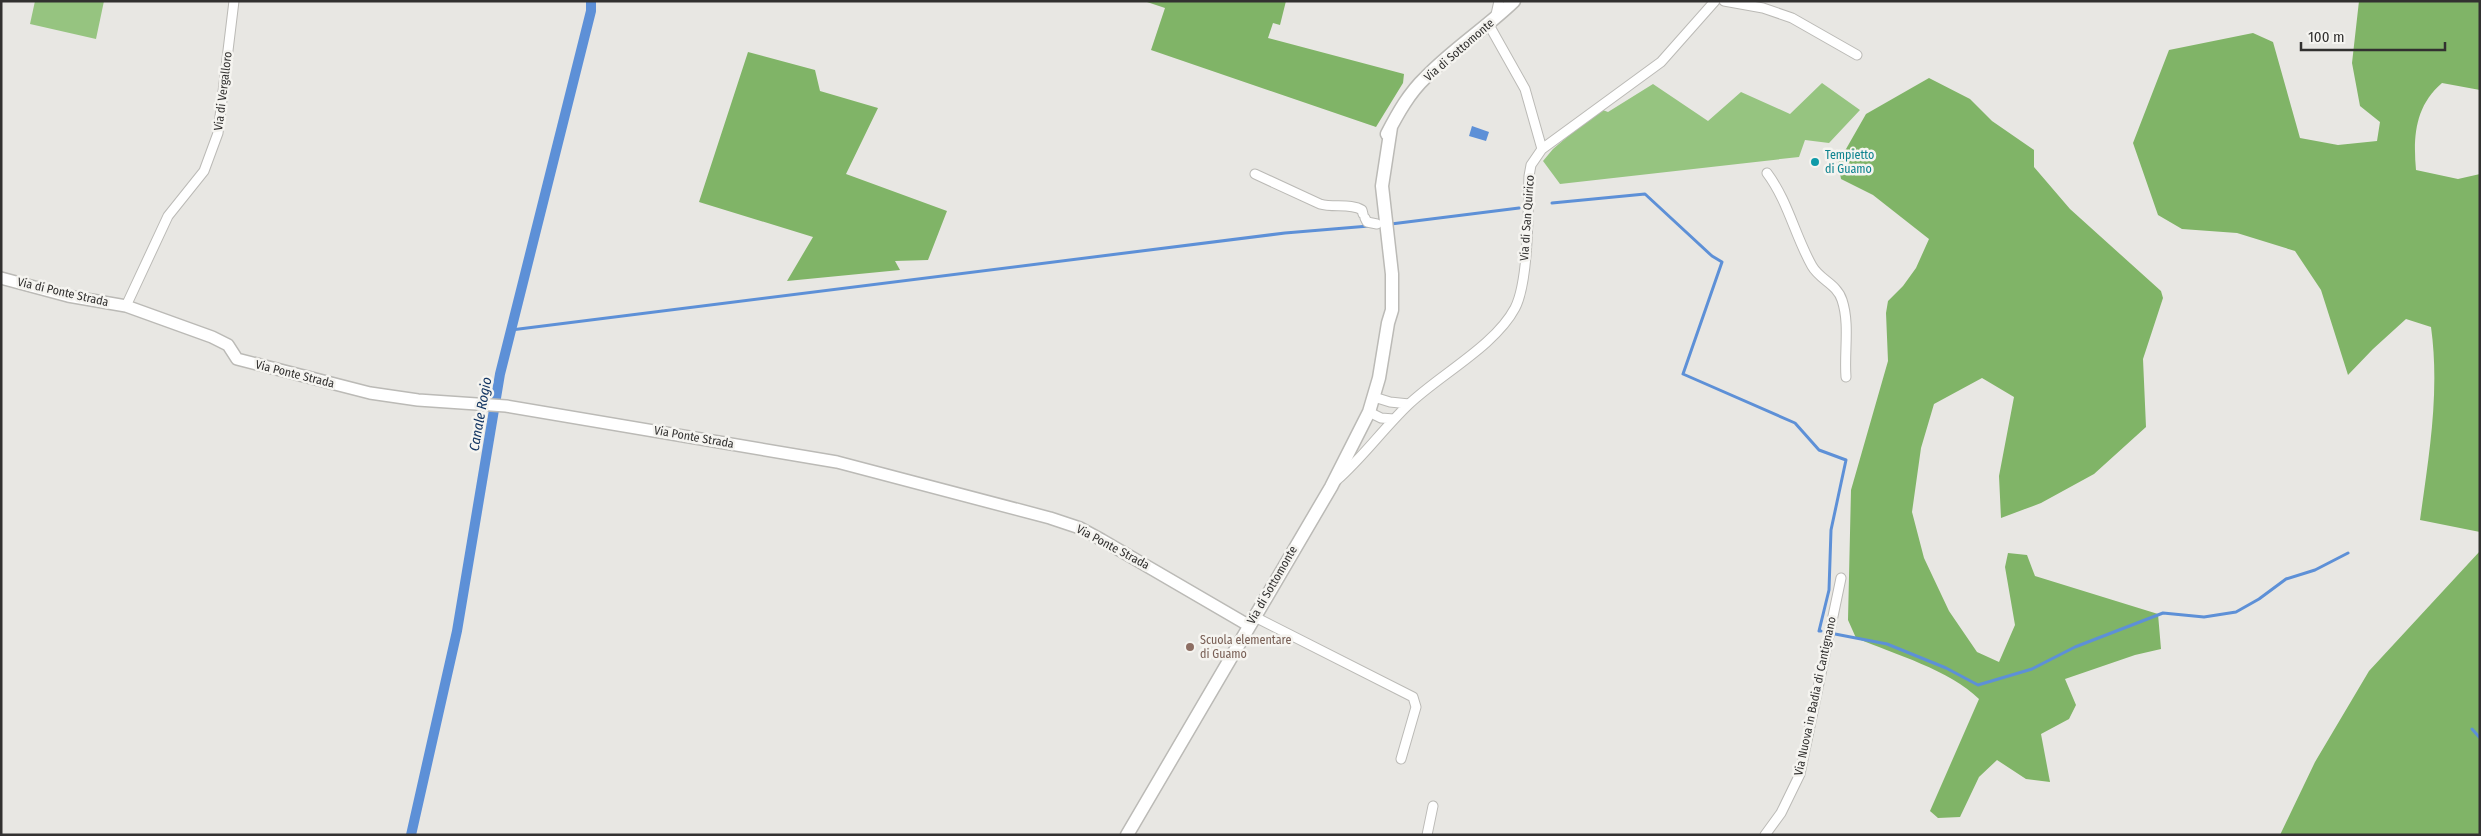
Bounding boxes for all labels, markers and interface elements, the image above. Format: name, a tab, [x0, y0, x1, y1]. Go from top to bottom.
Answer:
street label: Via di Sottomonte	[1421, 16, 1497, 84]
scale bar	[2301, 20, 2445, 52]
text: 100 m	[2308, 28, 2345, 46]
street label: Via di Vergalloro	[211, 51, 235, 131]
place label: Tempietto di Guamo	[1825, 148, 1874, 176]
marker: Tempietto di Guamo	[1809, 156, 1821, 168]
street label: Via di San Quirico	[1517, 174, 1537, 262]
street label: Via di Ponte Strada	[16, 275, 110, 309]
street label: Via Ponte Strada	[254, 357, 336, 391]
water label: Canale Rogio	[466, 376, 495, 452]
street label: Via Ponte Strada	[653, 423, 735, 451]
street label: Via Ponte Strada	[1074, 522, 1152, 572]
street label: Via di Sottomonte	[1244, 543, 1300, 627]
street label: Via Nuova in Badia di Cantignano	[1791, 615, 1839, 777]
place label: Scuola elementare di Guamo	[1200, 633, 1291, 661]
marker: Scuola elementare di Guamo	[1184, 641, 1196, 653]

